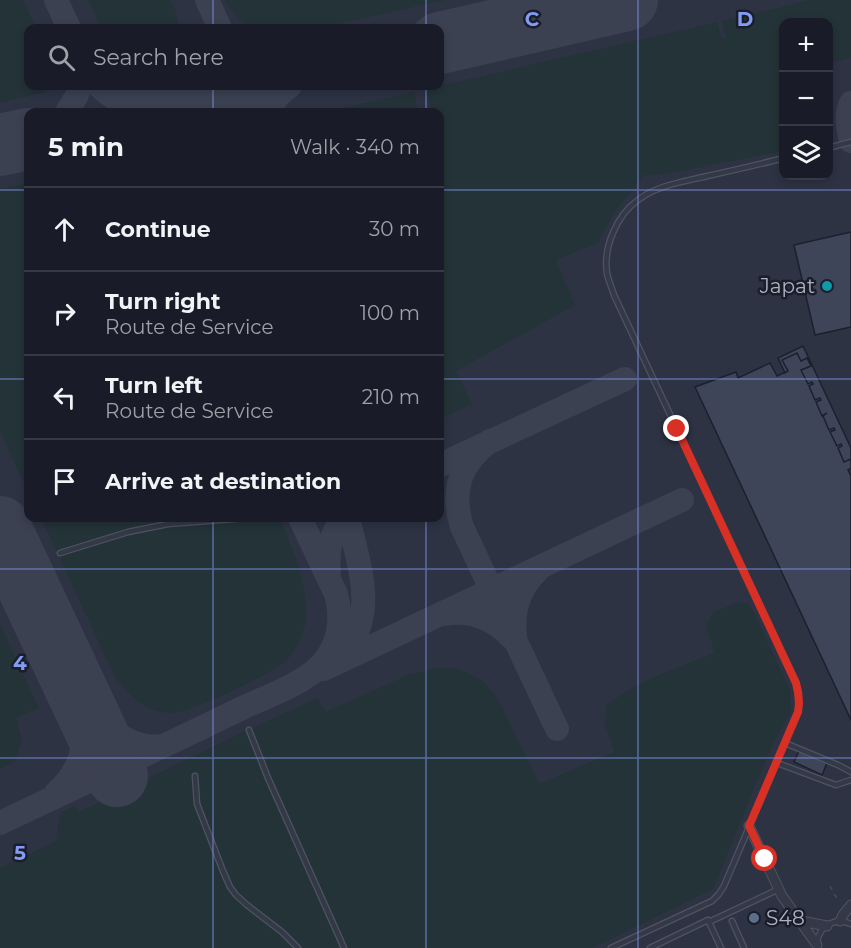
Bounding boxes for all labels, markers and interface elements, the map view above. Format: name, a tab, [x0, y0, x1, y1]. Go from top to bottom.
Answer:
text: C	[525, 7, 540, 31]
text: D	[737, 7, 753, 31]
map controls	[779, 18, 833, 180]
button: +	[779, 18, 833, 72]
search box	[24, 24, 444, 90]
icon: search	[45, 41, 78, 74]
text: Search here	[93, 44, 224, 71]
button: −	[779, 72, 833, 126]
button: layers	[779, 126, 833, 180]
text: 5 min	[48, 131, 124, 163]
text: Walk · 340 m	[290, 135, 420, 159]
icon: ahead	[48, 213, 81, 246]
text: Continue	[105, 216, 211, 243]
text: 30 m	[369, 217, 420, 241]
place label: Japat	[759, 274, 815, 298]
marker: Japat	[820, 279, 834, 293]
text: Turn right	[105, 288, 220, 315]
icon: right	[48, 297, 81, 330]
text: 100 m	[360, 301, 420, 325]
text: Route de Service	[105, 315, 273, 339]
text: Turn left	[105, 372, 203, 399]
icon: left	[48, 381, 81, 414]
text: 210 m	[362, 385, 420, 409]
text: Route de Service	[105, 399, 273, 423]
route end	[663, 415, 689, 441]
icon: arrive	[48, 465, 81, 498]
text: Arrive at destination	[105, 468, 341, 495]
text: 4	[13, 651, 27, 675]
text: 5	[14, 841, 26, 865]
route start	[751, 845, 777, 871]
place label: S48	[766, 906, 805, 930]
marker: S48	[747, 911, 761, 925]

